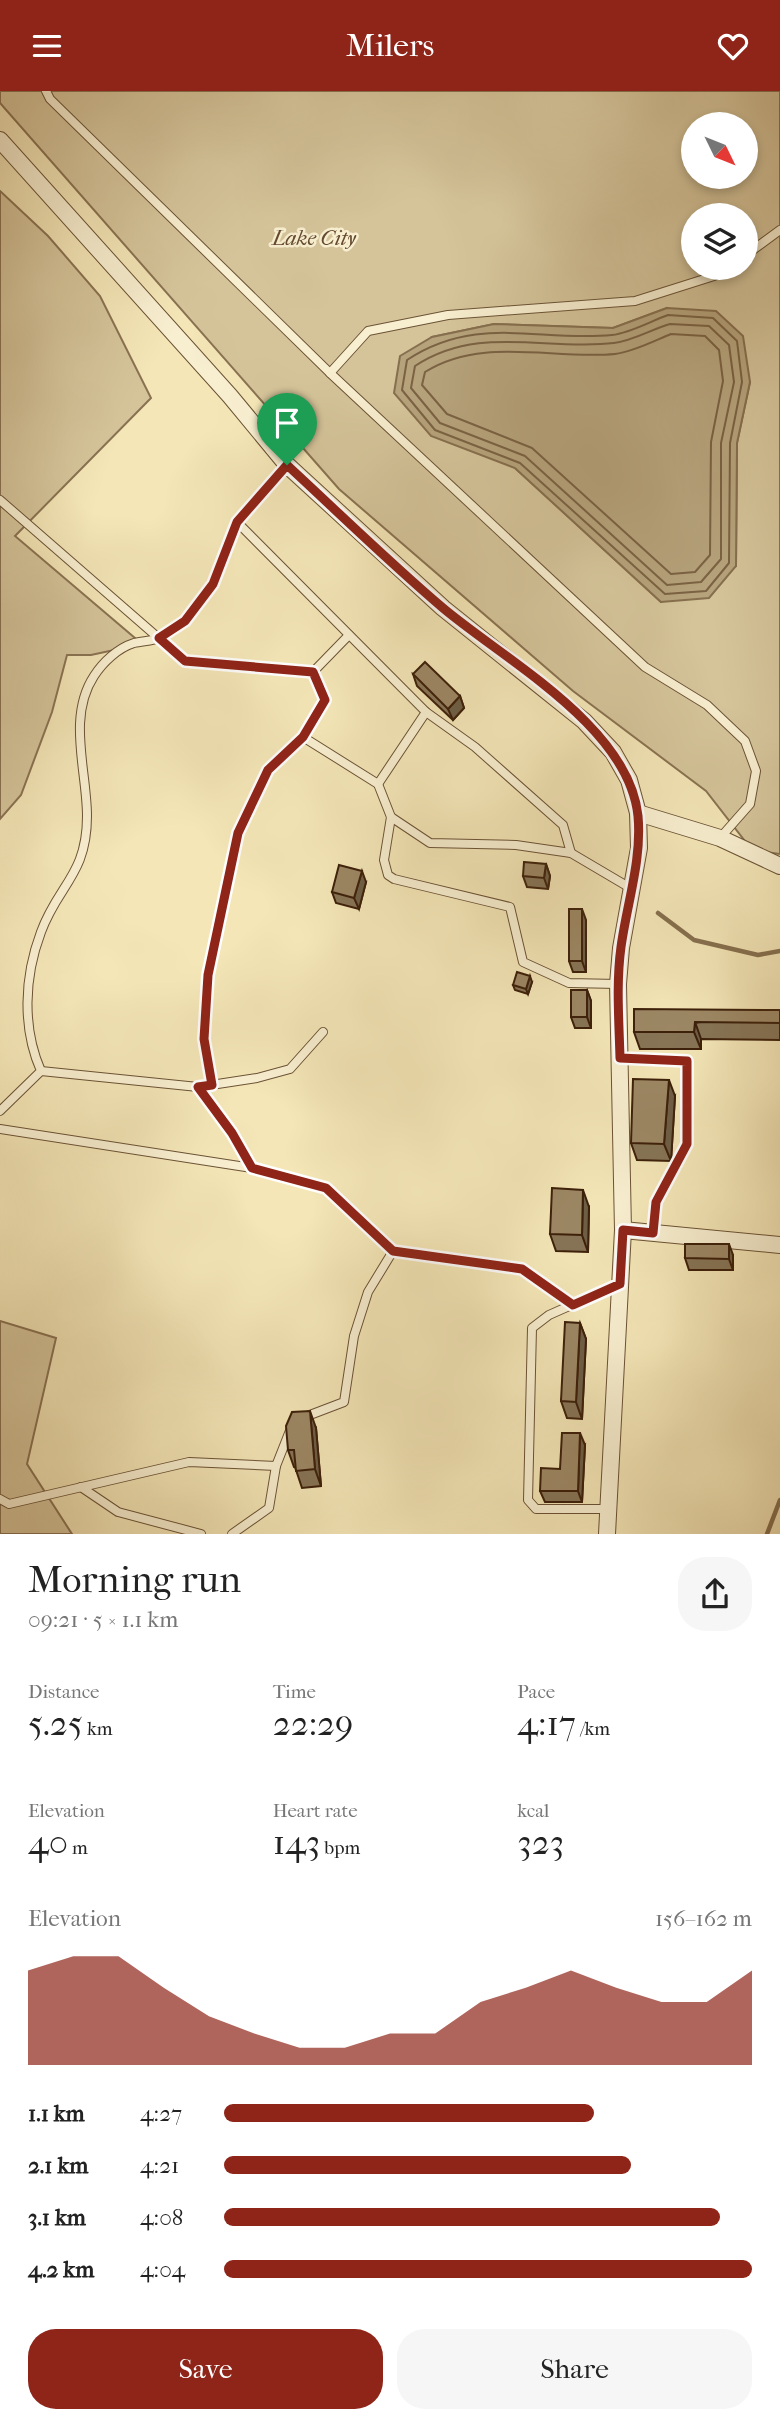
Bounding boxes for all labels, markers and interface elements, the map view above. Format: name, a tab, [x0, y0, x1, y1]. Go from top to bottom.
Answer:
icon: menu	[28, 27, 66, 65]
text: Milers	[346, 27, 434, 64]
icon: heart	[714, 27, 752, 65]
north arrow	[681, 112, 758, 189]
map controls	[681, 112, 758, 280]
button: layers	[681, 203, 758, 280]
park label: Lake City	[270, 226, 357, 250]
pin	[257, 393, 317, 465]
icon: arrive	[268, 404, 306, 442]
text: Morning run	[28, 1557, 241, 1602]
button: share	[678, 1557, 752, 1631]
text: 09:21 · 5 × 1.1 km	[28, 1606, 178, 1633]
text: Distance	[28, 1681, 99, 1703]
text: Time	[273, 1681, 316, 1703]
text: Pace	[517, 1681, 555, 1703]
text: 5.25	[28, 1703, 83, 1744]
text: 22:29	[273, 1703, 353, 1744]
text: 4:17	[517, 1703, 576, 1744]
text: km	[83, 1718, 113, 1740]
text: /km	[576, 1718, 610, 1740]
text: Elevation	[28, 1800, 105, 1822]
text: Heart rate	[273, 1800, 358, 1822]
text: kcal	[517, 1800, 549, 1822]
text: 40	[28, 1822, 68, 1863]
text: 143	[273, 1822, 320, 1863]
text: 323	[517, 1822, 564, 1863]
text: m	[68, 1837, 88, 1859]
text: bpm	[320, 1837, 360, 1859]
text: Elevation	[28, 1905, 121, 1932]
text: 156–162 m	[655, 1905, 752, 1932]
text: 1.1 km	[28, 2100, 85, 2127]
text: 4:27	[140, 2100, 182, 2127]
text: 2.1 km	[28, 2152, 88, 2179]
text: 4:21	[140, 2152, 179, 2179]
text: 3.1 km	[28, 2204, 86, 2231]
text: 4:08	[140, 2204, 183, 2231]
text: 4.2 km	[28, 2256, 94, 2283]
text: 4:04	[140, 2256, 185, 2283]
button: Save	[28, 2329, 383, 2409]
button: Share	[397, 2329, 752, 2409]

